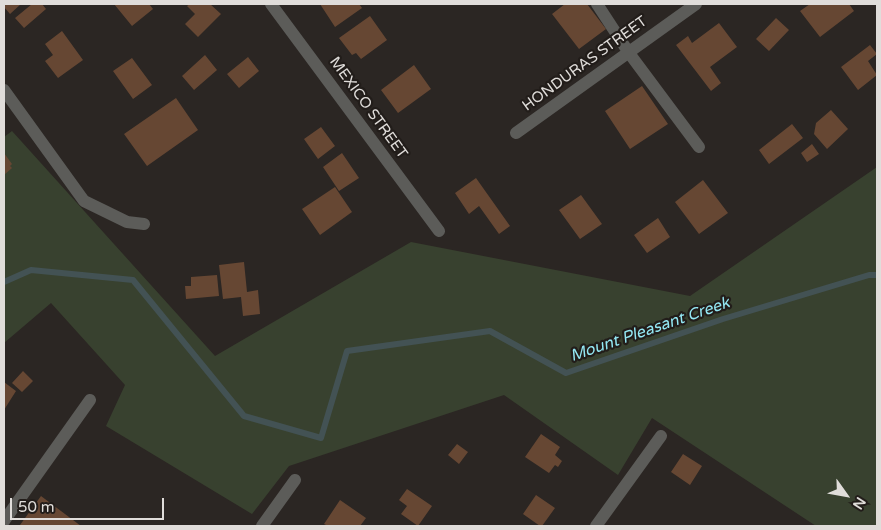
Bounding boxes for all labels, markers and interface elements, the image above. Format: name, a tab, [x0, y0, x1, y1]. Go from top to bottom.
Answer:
street label: HONDURAS STREET	[519, 13, 651, 115]
street label: MEXICO STREET	[325, 54, 411, 162]
water label: Mount Pleasant Creek	[568, 294, 732, 366]
north arrow	[821, 470, 871, 520]
scale bar	[12, 488, 166, 520]
text: N	[849, 494, 869, 512]
text: 50 m	[18, 498, 55, 516]

